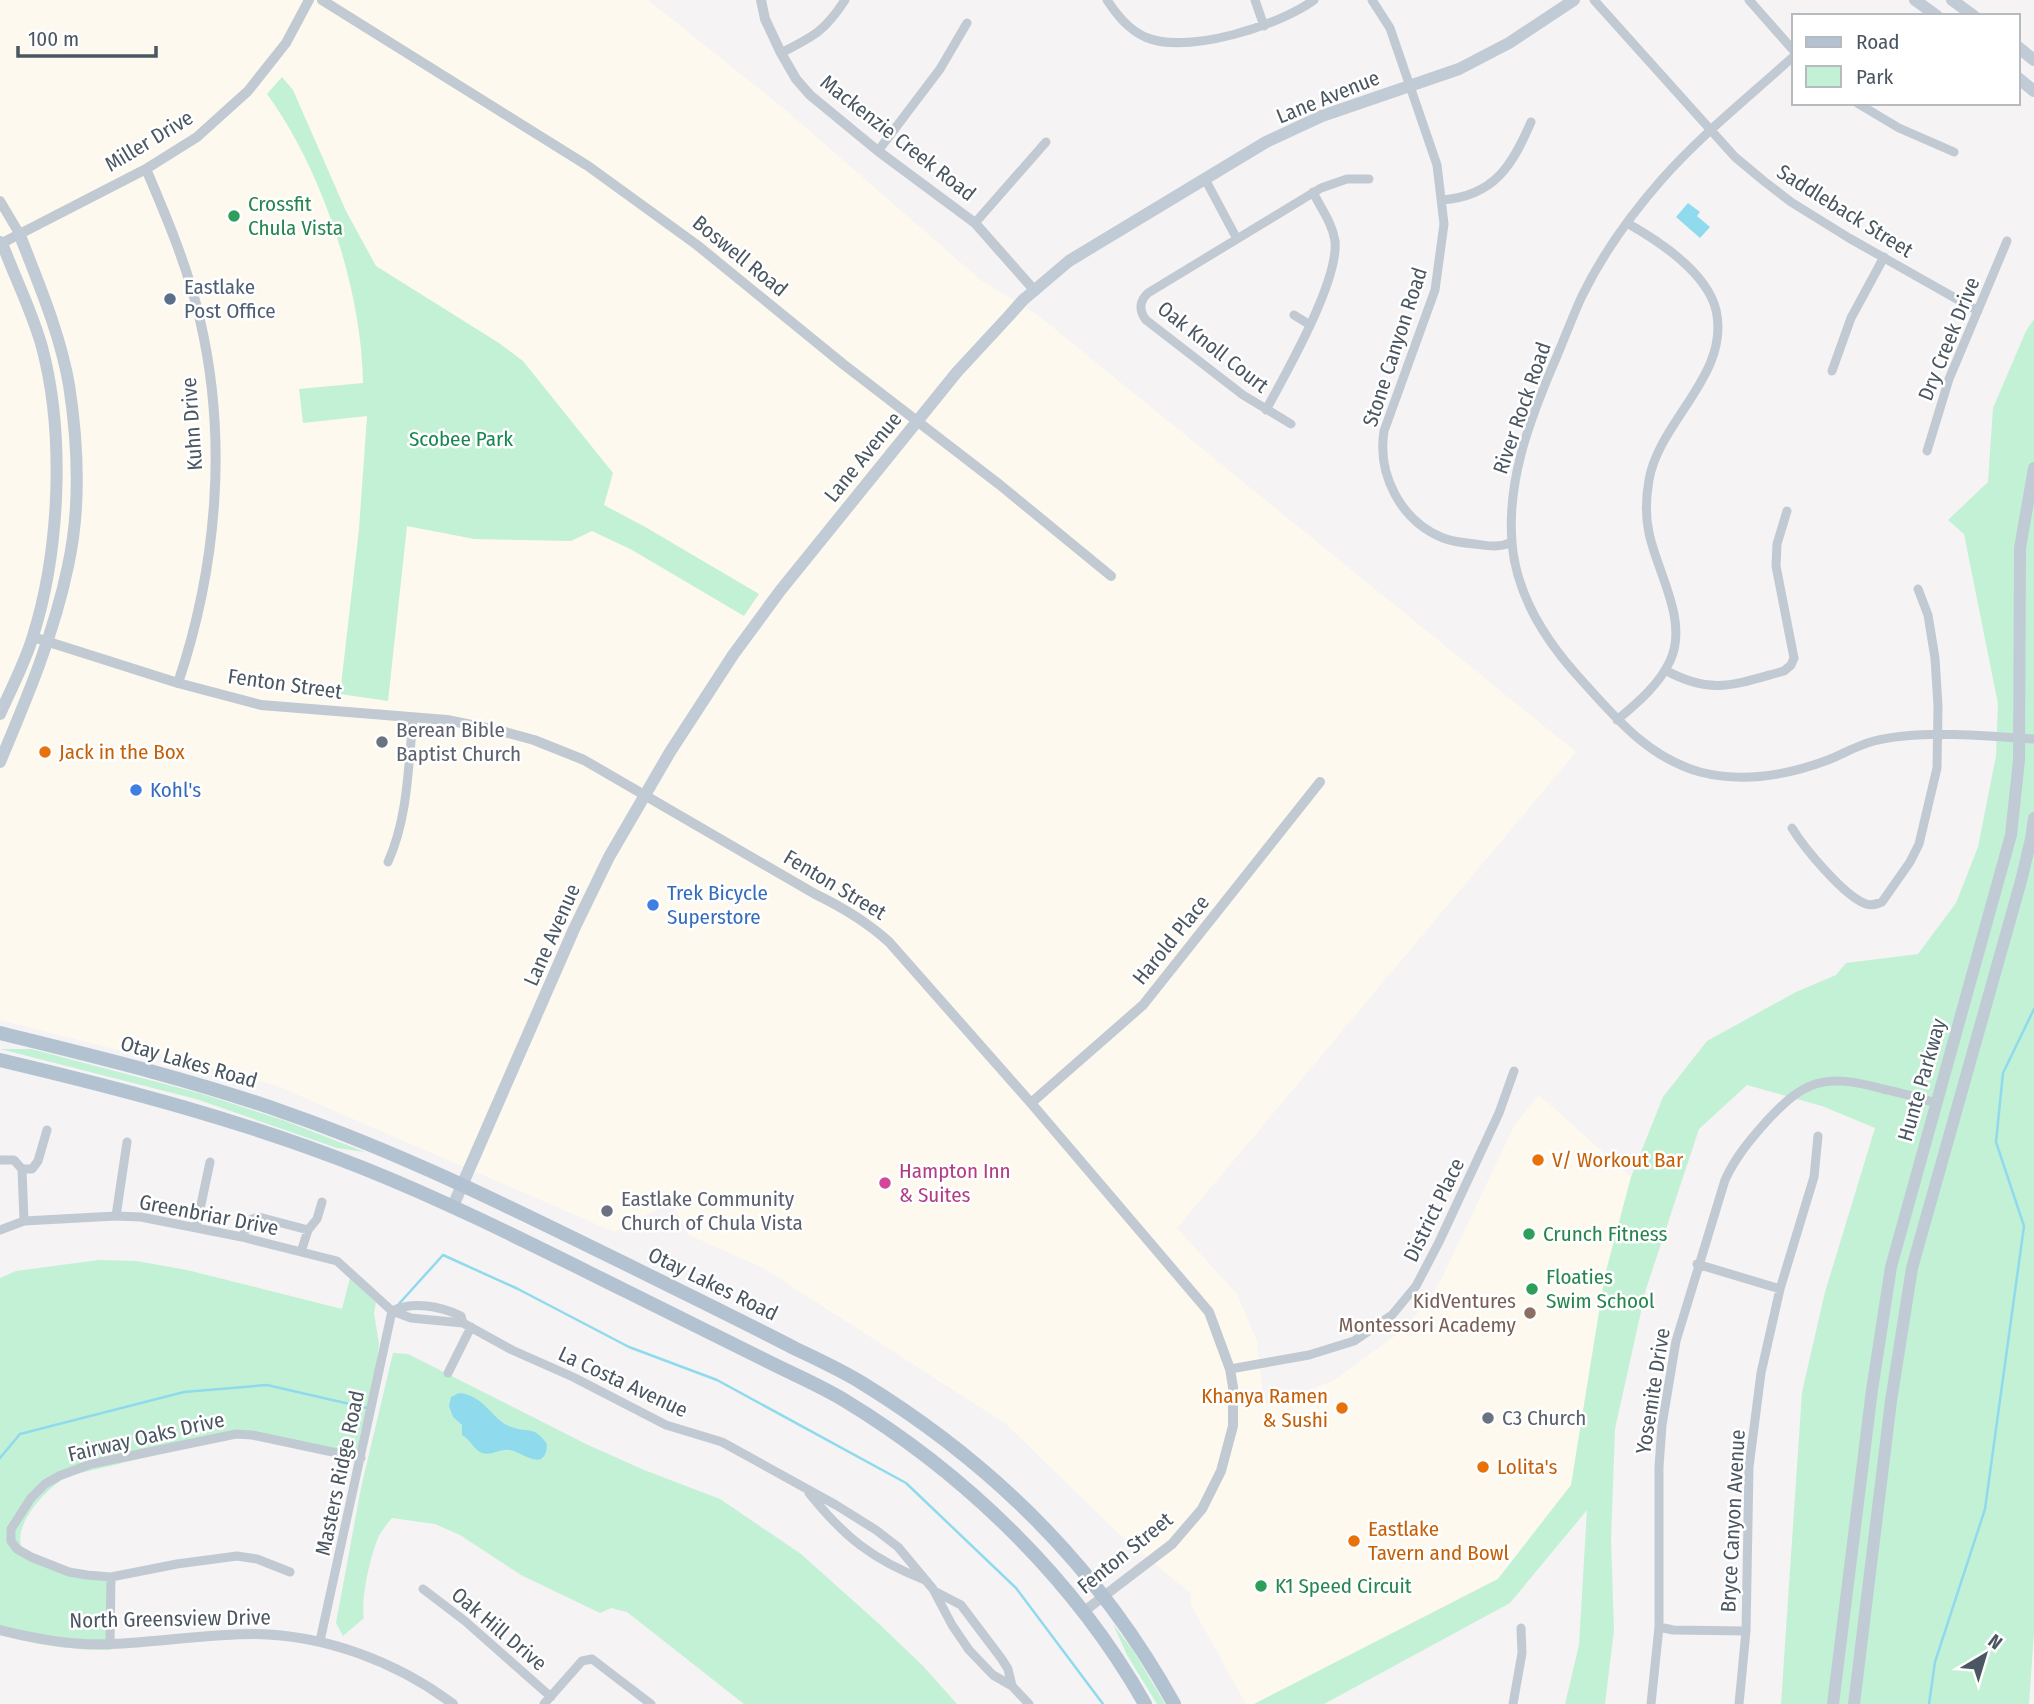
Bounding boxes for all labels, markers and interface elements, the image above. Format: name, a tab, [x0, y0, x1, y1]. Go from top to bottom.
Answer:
scale bar	[18, 14, 156, 58]
legend	[1792, 14, 2020, 105]
text: 100 m	[28, 26, 79, 52]
text: Road	[1856, 29, 1900, 55]
text: Park	[1856, 64, 1894, 90]
street label: Lane Avenue	[1273, 65, 1383, 129]
street label: Mackenzie Creek Road	[815, 69, 981, 207]
street label: Miller Drive	[100, 105, 198, 177]
street label: Saddleback Street	[1772, 159, 1918, 263]
place label: Crossfit Chula Vista	[248, 191, 343, 241]
marker: Crossfit Chula Vista	[226, 208, 242, 224]
street label: Boswell Road	[687, 210, 793, 302]
street label: Stone Canyon Road	[1357, 264, 1433, 430]
street label: Dry Creek Drive	[1912, 273, 1986, 405]
place label: Eastlake Post Office	[184, 274, 276, 324]
marker: Eastlake Post Office	[162, 291, 178, 307]
street label: Oak Knoll Court	[1152, 296, 1274, 398]
street label: River Rock Road	[1487, 338, 1557, 478]
street label: Kuhn Drive	[176, 376, 208, 472]
street label: Lane Avenue	[819, 406, 907, 508]
park label: Scobee Park	[409, 426, 513, 452]
street label: Fenton Street	[226, 663, 344, 705]
place label: Berean Bible Baptist Church	[396, 717, 521, 767]
marker: Berean Bible Baptist Church	[374, 734, 390, 750]
place label: Jack in the Box	[59, 739, 186, 765]
marker: Jack in the Box	[37, 744, 53, 760]
place label: Kohl's	[150, 777, 201, 803]
marker: Kohl's	[128, 782, 144, 798]
street label: Fenton Street	[779, 844, 891, 926]
street label: Lane Avenue	[518, 880, 586, 990]
place label: Trek Bicycle Superstore	[667, 880, 768, 930]
street label: Harold Place	[1127, 890, 1215, 990]
marker: Trek Bicycle Superstore	[645, 897, 661, 913]
street label: Hunte Parkway	[1892, 1015, 1952, 1145]
street label: Otay Lakes Road	[118, 1030, 260, 1094]
place label: V/ Workout Bar	[1552, 1147, 1684, 1173]
marker: V/ Workout Bar	[1530, 1152, 1546, 1168]
street label: District Place	[1398, 1154, 1470, 1266]
place label: Hampton Inn & Suites	[899, 1158, 1011, 1208]
marker: Hampton Inn & Suites	[877, 1175, 893, 1191]
place label: Eastlake Community Church of Chula Vista	[621, 1186, 803, 1236]
street label: Greenbriar Drive	[137, 1189, 281, 1241]
marker: Eastlake Community Church of Chula Vista	[599, 1203, 615, 1219]
place label: Crunch Fitness	[1543, 1221, 1668, 1247]
marker: Crunch Fitness	[1521, 1226, 1537, 1242]
street label: Otay Lakes Road	[644, 1241, 782, 1327]
place label: Floaties Swim School	[1546, 1264, 1655, 1314]
marker: Floaties Swim School	[1524, 1281, 1540, 1297]
place label: KidVentures Montessori Academy	[1339, 1288, 1517, 1338]
marker: KidVentures Montessori Academy	[1522, 1305, 1538, 1321]
street label: Yosemite Drive	[1630, 1326, 1676, 1456]
street label: La Costa Avenue	[554, 1341, 692, 1423]
place label: Khanya Ramen & Sushi	[1201, 1383, 1328, 1433]
street label: Masters Ridge Road	[310, 1388, 370, 1558]
marker: Khanya Ramen & Sushi	[1334, 1400, 1350, 1416]
place label: C3 Church	[1502, 1405, 1586, 1431]
street label: Fairway Oaks Drive	[65, 1406, 227, 1468]
marker: C3 Church	[1480, 1410, 1496, 1426]
street label: Bryce Canyon Avenue	[1715, 1429, 1751, 1613]
place label: Lolita's	[1497, 1454, 1558, 1480]
marker: Lolita's	[1475, 1459, 1491, 1475]
street label: Fenton Street	[1072, 1507, 1178, 1599]
place label: Eastlake Tavern and Bowl	[1368, 1516, 1509, 1566]
marker: Eastlake Tavern and Bowl	[1346, 1533, 1362, 1549]
place label: K1 Speed Circuit	[1275, 1573, 1412, 1599]
marker: K1 Speed Circuit	[1253, 1578, 1269, 1594]
street label: Oak Hill Drive	[446, 1582, 552, 1676]
street label: North Greensview Drive	[69, 1604, 271, 1634]
north arrow	[1950, 1620, 2020, 1690]
text: N	[1984, 1629, 2007, 1655]

